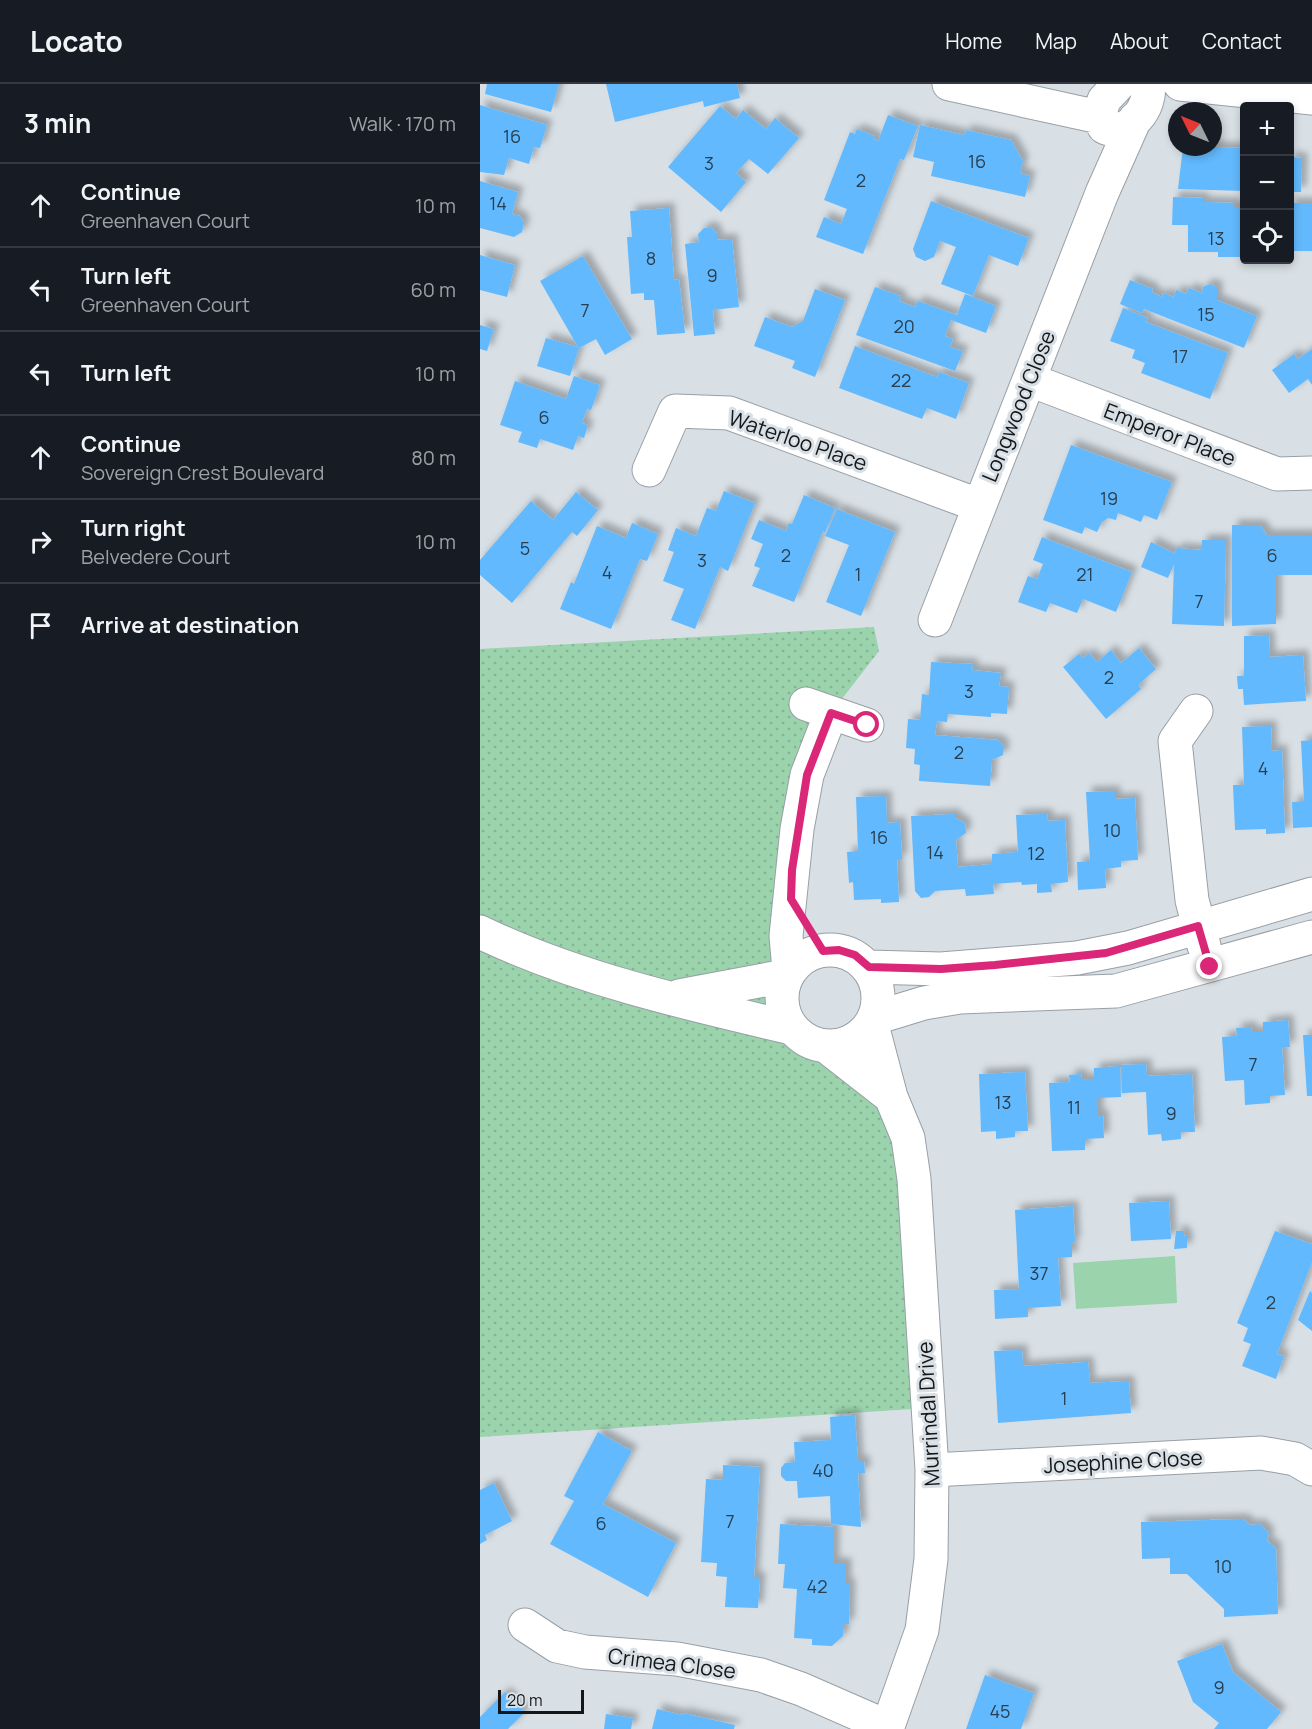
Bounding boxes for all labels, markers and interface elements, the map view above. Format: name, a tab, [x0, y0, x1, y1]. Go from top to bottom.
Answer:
text: Locato	[30, 22, 123, 60]
text: Home	[945, 27, 1002, 55]
text: Map	[1035, 27, 1077, 55]
text: About	[1110, 27, 1169, 55]
text: Contact	[1202, 27, 1282, 55]
north arrow	[1168, 102, 1222, 156]
map controls	[1240, 102, 1294, 264]
button: +	[1240, 102, 1294, 156]
text: 3 min	[24, 105, 91, 141]
text: Walk · 170 m	[349, 110, 456, 137]
house number: 16	[503, 124, 521, 148]
house number: 16	[968, 149, 986, 173]
house number: 3	[704, 151, 714, 175]
button: −	[1240, 156, 1294, 210]
house number: 2	[856, 168, 866, 192]
text: Continue	[81, 177, 181, 207]
icon: ahead	[24, 189, 57, 222]
house number: 14	[489, 191, 507, 215]
text: 10 m	[415, 192, 456, 219]
text: Greenhaven Court	[81, 207, 250, 234]
button: locate	[1240, 210, 1294, 264]
house number: 13	[1208, 226, 1224, 250]
house number: 8	[646, 246, 656, 270]
text: Turn left	[81, 261, 171, 291]
house number: 9	[706, 263, 718, 287]
icon: left	[24, 273, 57, 306]
text: 60 m	[410, 276, 456, 303]
text: Greenhaven Court	[81, 291, 250, 318]
house number: 7	[580, 298, 590, 322]
house number: 15	[1197, 302, 1215, 326]
house number: 20	[893, 314, 915, 338]
street label: Longwood Close	[975, 326, 1061, 486]
house number: 17	[1172, 344, 1188, 368]
icon: left	[24, 357, 57, 390]
text: Turn left	[81, 358, 171, 388]
text: 10 m	[415, 360, 456, 387]
house number: 22	[891, 368, 911, 392]
street label: Emperor Place	[1100, 396, 1240, 472]
street label: Waterloo Place	[725, 403, 871, 477]
house number: 6	[538, 405, 550, 429]
text: Continue	[81, 429, 181, 459]
icon: ahead	[24, 441, 57, 474]
text: 80 m	[411, 444, 456, 471]
text: Sovereign Crest Boulevard	[81, 459, 324, 486]
house number: 19	[1100, 486, 1118, 510]
text: Turn right	[81, 513, 186, 543]
icon: right	[24, 525, 57, 558]
text: 10 m	[415, 528, 456, 555]
house number: 5	[520, 536, 530, 560]
text: Belvedere Court	[81, 543, 231, 570]
house number: 2	[781, 543, 791, 567]
house number: 6	[1266, 543, 1278, 567]
house number: 3	[697, 548, 707, 572]
house number: 4	[602, 560, 612, 584]
house number: 1	[854, 562, 862, 586]
house number: 21	[1076, 562, 1094, 586]
house number: 7	[1194, 589, 1204, 613]
icon: arrive	[24, 609, 57, 642]
text: Arrive at destination	[81, 610, 299, 640]
house number: 2	[1104, 665, 1114, 689]
house number: 3	[964, 679, 974, 703]
route start	[853, 711, 879, 737]
house number: 2	[954, 740, 964, 764]
house number: 4	[1258, 756, 1268, 780]
house number: 10	[1103, 818, 1121, 842]
house number: 16	[870, 825, 888, 849]
house number: 14	[926, 840, 944, 864]
house number: 12	[1027, 841, 1045, 865]
route end	[1196, 953, 1222, 979]
house number: 7	[1248, 1052, 1258, 1076]
house number: 13	[995, 1090, 1011, 1114]
house number: 11	[1067, 1095, 1081, 1119]
house number: 9	[1165, 1101, 1177, 1125]
house number: 37	[1030, 1261, 1049, 1285]
house number: 2	[1266, 1290, 1276, 1314]
street label: Murrindal Drive	[910, 1341, 946, 1487]
house number: 1	[1060, 1386, 1068, 1410]
street label: Josephine Close	[1043, 1443, 1203, 1479]
house number: 40	[812, 1458, 834, 1482]
house number: 7	[725, 1509, 735, 1533]
house number: 6	[595, 1511, 607, 1535]
house number: 10	[1214, 1554, 1232, 1578]
house number: 42	[807, 1574, 827, 1598]
street label: Crimea Close	[606, 1641, 738, 1685]
house number: 9	[1213, 1675, 1225, 1699]
scale bar	[498, 1687, 584, 1714]
text: 20 m	[507, 1689, 543, 1711]
house number: 45	[989, 1699, 1011, 1723]

